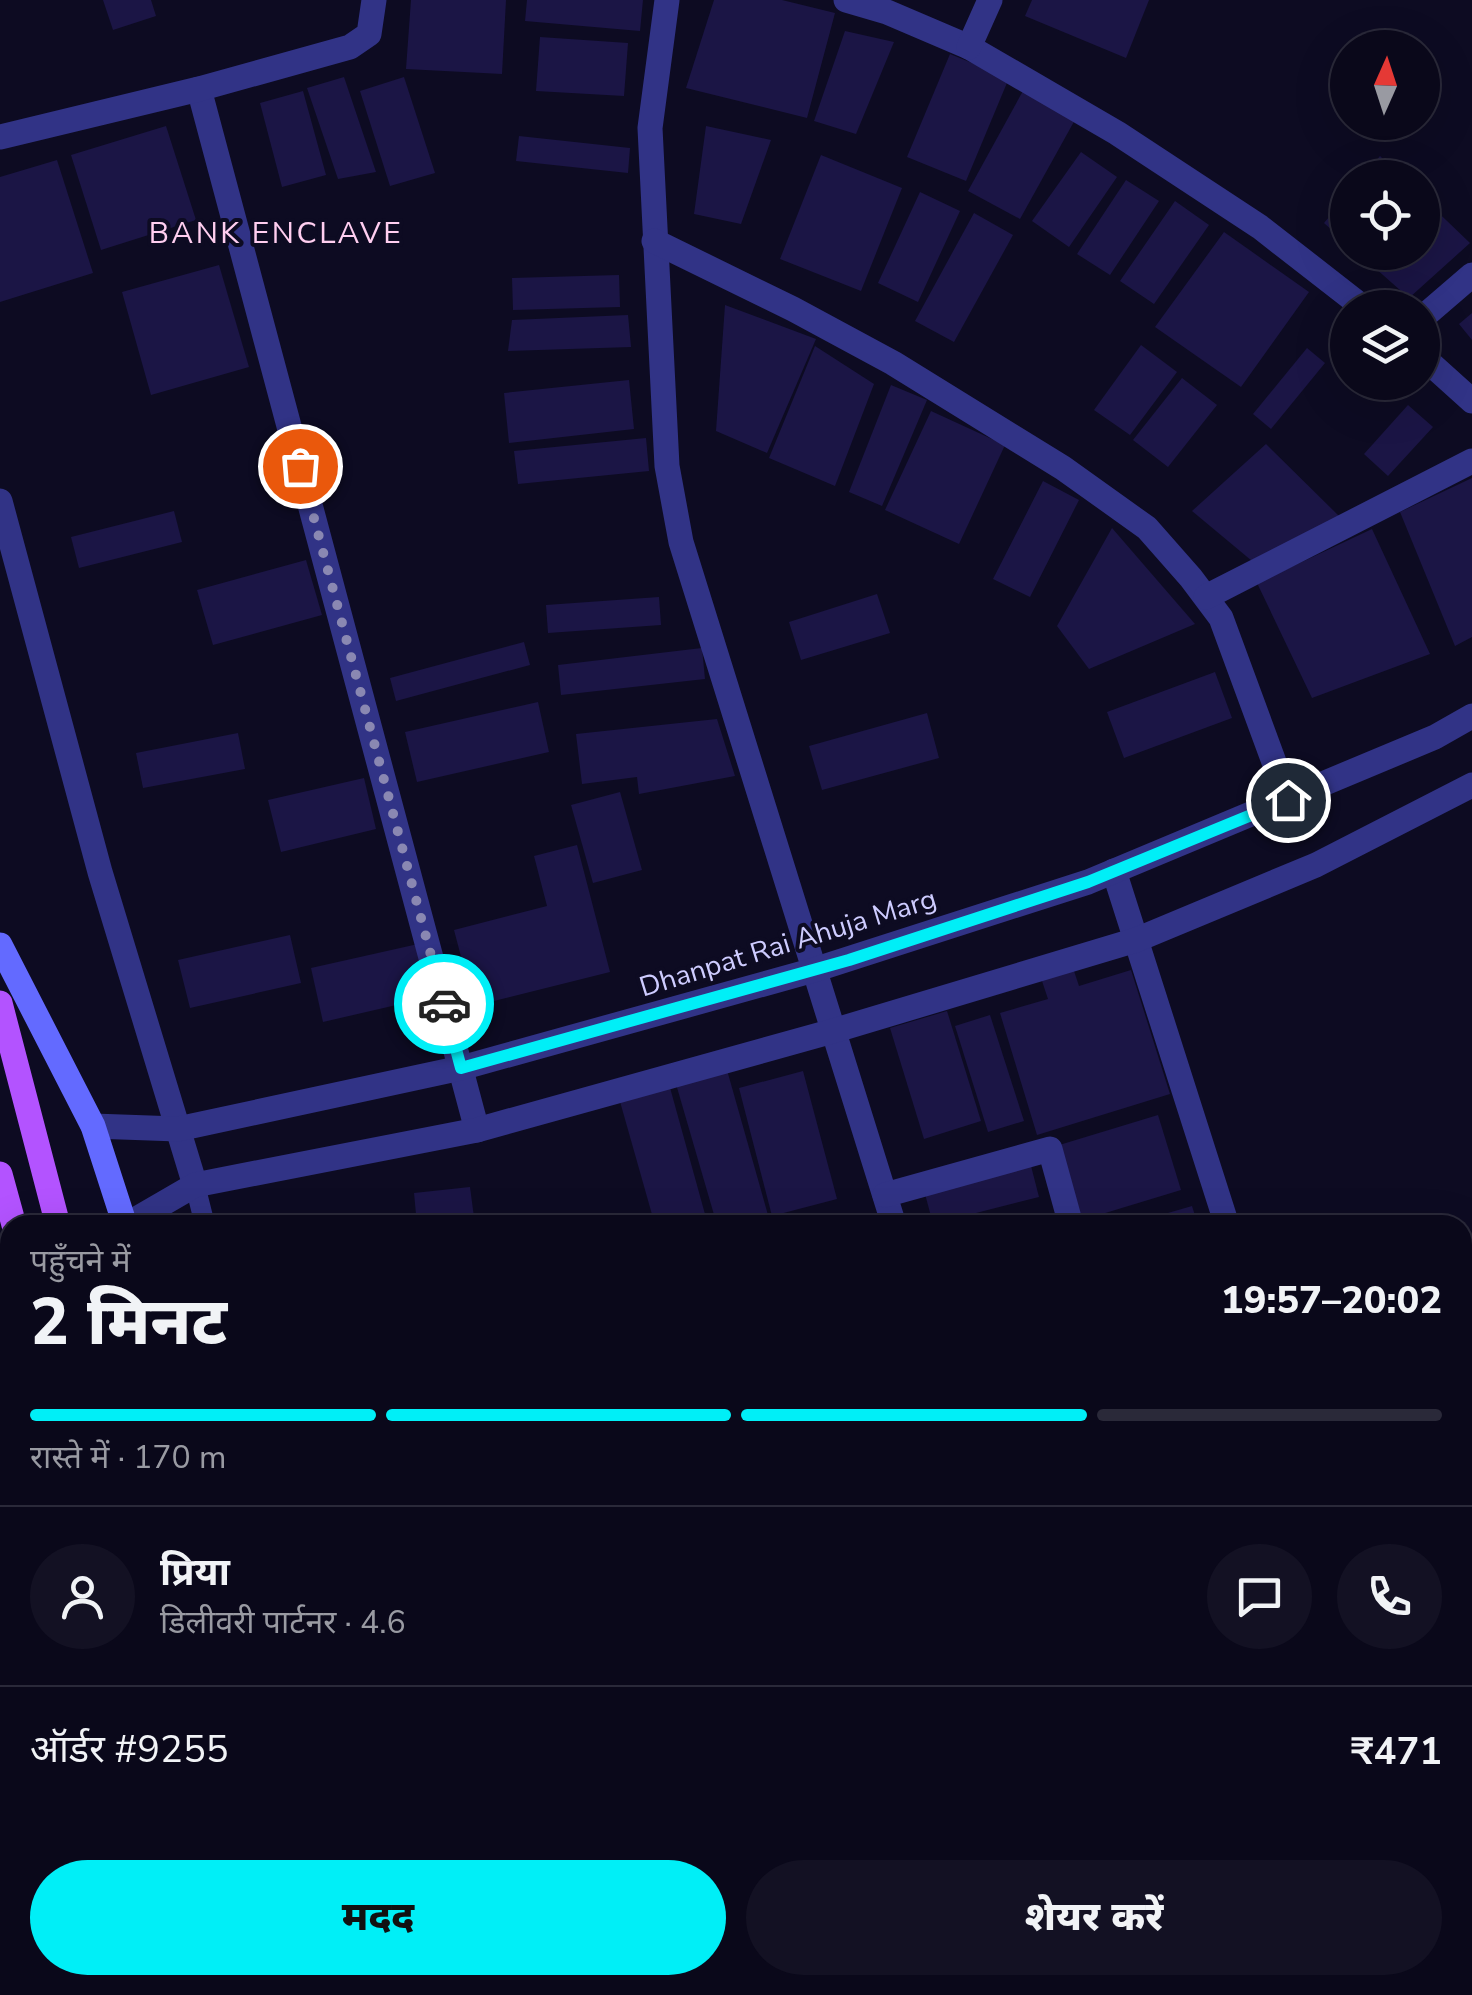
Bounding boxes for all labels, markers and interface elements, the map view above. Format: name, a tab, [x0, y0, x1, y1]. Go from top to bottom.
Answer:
north arrow	[1330, 30, 1440, 140]
map controls	[1330, 30, 1440, 400]
button: locate	[1330, 160, 1440, 270]
district label: BANK ENCLAVE	[149, 213, 403, 254]
button: layers	[1330, 290, 1440, 400]
pin	[258, 424, 343, 509]
icon: bag	[273, 439, 328, 494]
pin	[1246, 758, 1331, 843]
icon: home	[1261, 773, 1316, 828]
street label: Dhanpat Rai Ahuja Marg	[635, 880, 941, 1006]
courier	[394, 954, 494, 1054]
icon: car	[417, 977, 472, 1032]
text: पहुँचने में	[30, 1240, 131, 1283]
text: 19:57–20:02	[1221, 1275, 1442, 1326]
text: 2 मिनट	[30, 1278, 227, 1367]
text: रास्ते में · 170 m	[30, 1436, 226, 1479]
button: person	[30, 1544, 135, 1649]
button: chat	[1207, 1544, 1312, 1649]
button: phone	[1337, 1544, 1442, 1649]
text: प्रिया	[160, 1547, 230, 1598]
text: डिलीवरी पार्टनर · 4.6	[160, 1601, 406, 1644]
text: ऑर्डर #9255	[30, 1724, 229, 1775]
text: ₹471	[1351, 1726, 1442, 1777]
button: मदद	[30, 1860, 726, 1975]
button: शेयर करें	[746, 1860, 1442, 1975]

